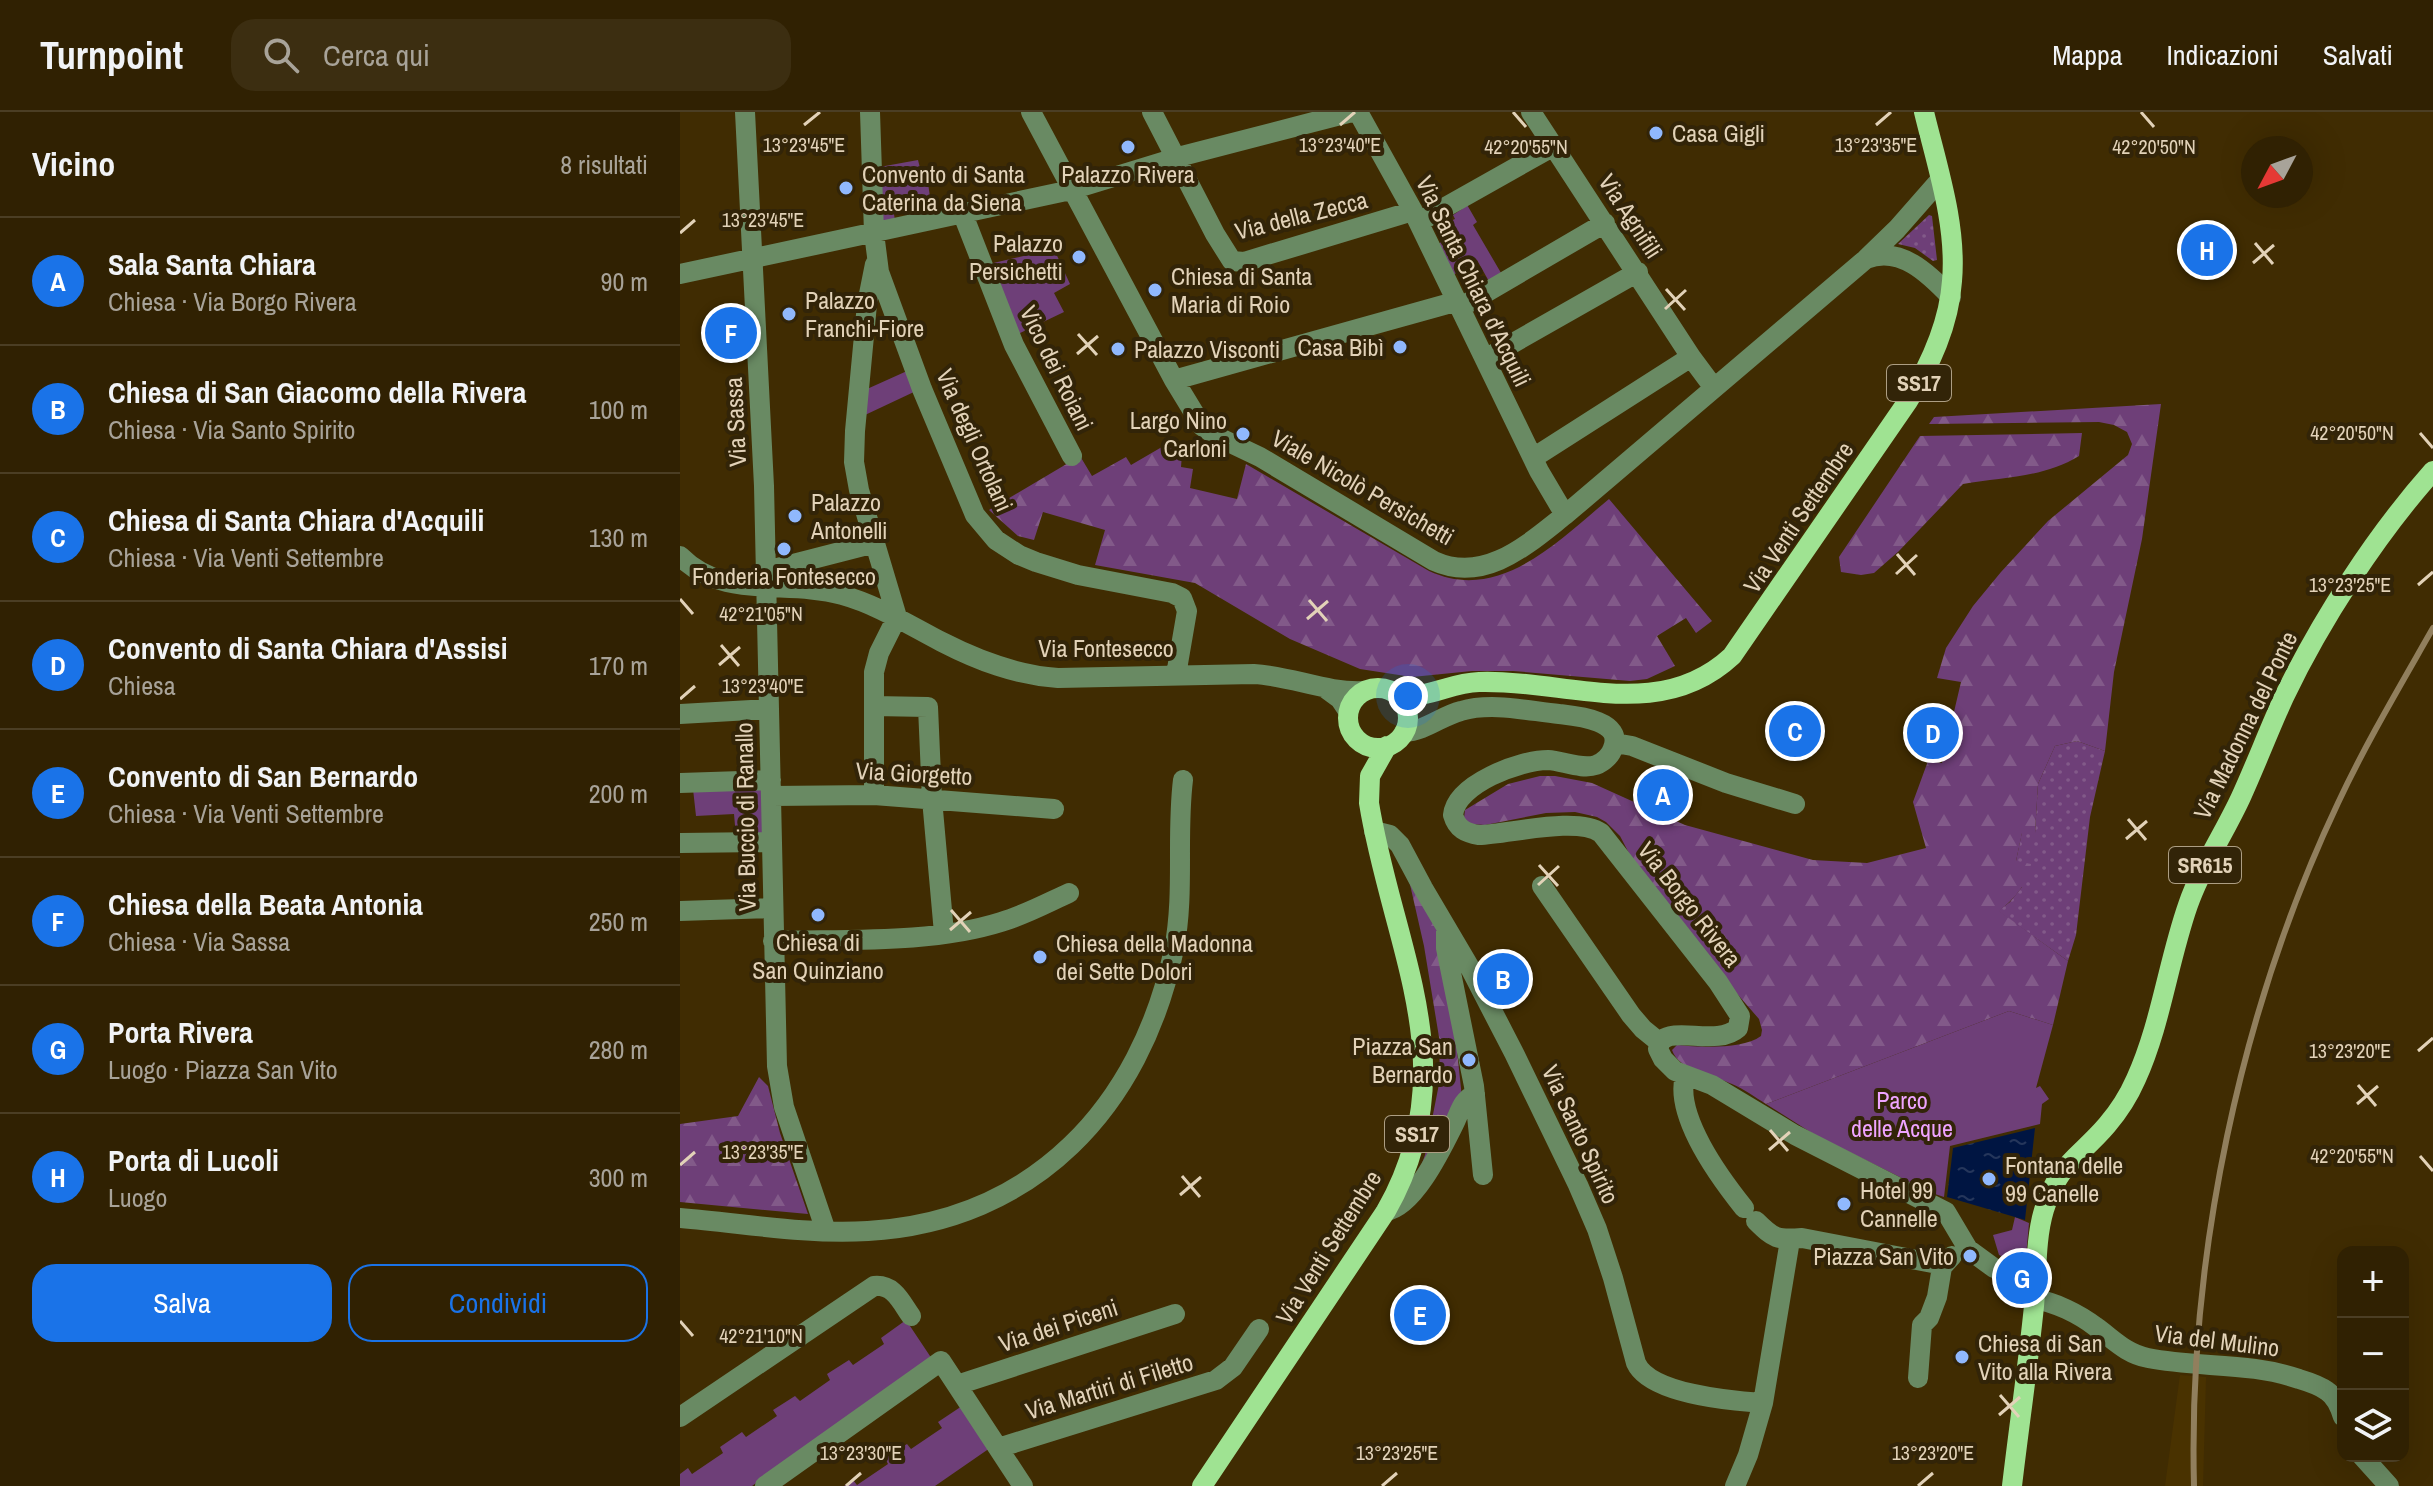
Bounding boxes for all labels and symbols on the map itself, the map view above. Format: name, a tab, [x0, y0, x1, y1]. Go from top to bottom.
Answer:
place label: Casa Gigli	[1672, 117, 1765, 149]
marker: Casa Gigli	[1647, 124, 1665, 142]
text: 13°23'45"E	[763, 131, 845, 158]
text: 13°23'40"E	[1299, 131, 1381, 158]
text: 13°23'35"E	[1835, 131, 1917, 158]
text: 42°20'55"N	[1484, 133, 1568, 160]
text: 42°20'50"N	[2112, 133, 2196, 160]
north arrow	[2241, 136, 2313, 208]
marker: Palazzo Rivera	[1119, 138, 1137, 156]
place label: Convento di Santa Caterina da Siena	[862, 158, 1025, 218]
place label: Palazzo Rivera	[1061, 158, 1195, 190]
street label: Via Agnifili	[1592, 168, 1670, 264]
street label: Via Santa Chiara d'Acquili	[1409, 170, 1539, 392]
marker: Convento di Santa Caterina da Siena	[837, 179, 855, 197]
street label: Via della Zecca	[1231, 183, 1371, 247]
text: 13°23'45"E	[722, 206, 804, 233]
pin: H	[2181, 220, 2233, 280]
place label: Palazzo Persichetti	[969, 227, 1063, 287]
marker: Palazzo Persichetti	[1070, 248, 1088, 266]
place label: Chiesa di Santa Maria di Roio	[1171, 260, 1312, 320]
marker: Chiesa di Santa Maria di Roio	[1146, 281, 1164, 299]
place label: Palazzo Franchi-Fiore	[805, 284, 924, 344]
street label: Vico dei Roiani	[1013, 300, 1101, 436]
pin: F	[705, 303, 757, 363]
marker: Palazzo Franchi-Fiore	[780, 305, 798, 323]
place label: Casa Bibì	[1298, 331, 1384, 363]
place label: Palazzo Visconti	[1134, 333, 1280, 365]
marker: Casa Bibì	[1391, 338, 1409, 356]
marker: Palazzo Visconti	[1109, 340, 1127, 358]
street label: Via degli Ortolani	[929, 364, 1021, 516]
road number: SS17	[1887, 365, 1951, 401]
street label: Via Sassa	[717, 376, 753, 467]
place label: Largo Nino Carloni	[1130, 404, 1227, 464]
text: 42°20'50"N	[2310, 419, 2394, 446]
street label: Viale Nicolò Persichetti	[1266, 422, 1460, 552]
marker: Largo Nino Carloni	[1234, 425, 1252, 443]
street label: Via Venti Settembre	[1736, 435, 1860, 599]
place label: Palazzo Antonelli	[810, 486, 888, 546]
marker: Palazzo Antonelli	[786, 507, 804, 525]
marker: Fonderia Fontesecco	[775, 540, 793, 558]
place label: Fonderia Fontesecco	[692, 560, 876, 592]
text: 13°23'25"E	[2309, 571, 2391, 598]
text: 42°21'05"N	[719, 600, 803, 627]
street label: Via Madonna del Ponte	[2186, 626, 2304, 824]
street label: Via Fontesecco	[1038, 632, 1174, 664]
text: 13°23'40"E	[722, 672, 804, 699]
your location	[1388, 676, 1428, 716]
pin: C	[1769, 701, 1821, 761]
pin: D	[1907, 703, 1959, 763]
street label: Via Buccio di Ranallo	[727, 722, 763, 912]
street label: Via Giorgetto	[855, 754, 973, 792]
pin: A	[1637, 765, 1689, 825]
street label: Via Borgo Rivera	[1631, 835, 1749, 973]
road number: SR615	[2169, 847, 2241, 883]
marker: Chiesa di San Quinziano	[809, 906, 827, 924]
place label: Chiesa di San Quinziano	[752, 926, 884, 986]
place label: Chiesa della Madonna dei Sette Dolori	[1056, 927, 1253, 987]
marker: Chiesa della Madonna dei Sette Dolori	[1031, 948, 1049, 966]
pin: B	[1477, 949, 1529, 1009]
place label: Piazza San Bernardo	[1352, 1030, 1453, 1090]
text: 13°23'20"E	[2309, 1037, 2391, 1064]
marker: Piazza San Bernardo	[1460, 1051, 1478, 1069]
street label: Via Santo Spirito	[1535, 1059, 1627, 1209]
park label: Parco delle Acque	[1851, 1084, 1953, 1144]
road number: SS17	[1385, 1116, 1449, 1152]
text: 13°23'35"E	[722, 1138, 804, 1165]
text: 42°20'55"N	[2310, 1142, 2394, 1169]
place label: Fontana delle 99 Canelle	[2005, 1149, 2123, 1209]
street label: Via Venti Settembre	[1268, 1164, 1388, 1330]
marker: Fontana delle 99 Canelle	[1980, 1170, 1998, 1188]
place label: Hotel 99 Cannelle	[1860, 1174, 1938, 1234]
marker: Hotel 99 Cannelle	[1835, 1195, 1853, 1213]
place label: Piazza San Vito	[1813, 1240, 1954, 1272]
marker: Piazza San Vito	[1961, 1247, 1979, 1265]
pin: G	[1996, 1248, 2048, 1308]
pin: E	[1394, 1285, 1446, 1345]
street label: Via dei Piceni	[994, 1291, 1122, 1359]
street label: Via del Mulino	[2153, 1316, 2281, 1364]
text: 42°21'10"N	[719, 1322, 803, 1349]
place label: Chiesa di San Vito alla Rivera	[1978, 1327, 2112, 1387]
street label: Via Martiri di Filetto	[1021, 1345, 1197, 1427]
marker: Chiesa di San Vito alla Rivera	[1953, 1348, 1971, 1366]
text: 13°23'30"E	[820, 1439, 902, 1466]
text: 13°23'25"E	[1356, 1439, 1438, 1466]
text: 13°23'20"E	[1892, 1439, 1974, 1466]

